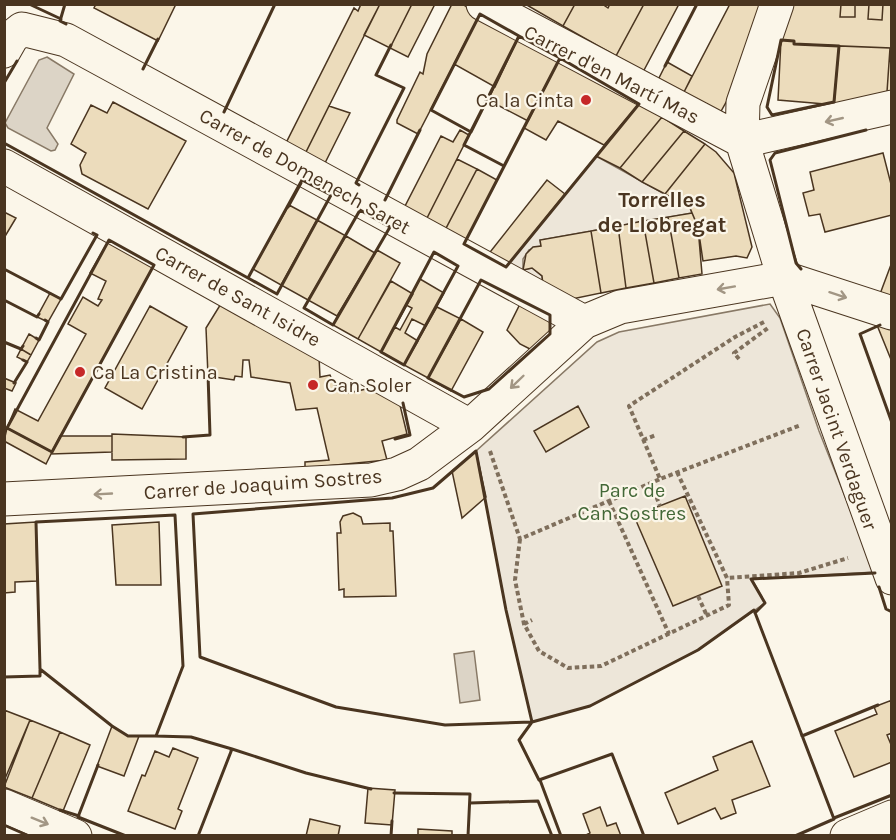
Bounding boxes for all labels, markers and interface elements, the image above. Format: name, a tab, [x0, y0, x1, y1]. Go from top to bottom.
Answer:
street label: Carrer d'en Martí Mas	[520, 20, 703, 129]
place label: Ca la Cinta	[476, 89, 574, 112]
marker: Ca la Cinta	[579, 93, 593, 107]
street label: Carrer de Domenech Saret	[195, 104, 415, 239]
one-way arrow	[825, 115, 844, 127]
district label: Torrelles de Llobregat	[598, 187, 727, 238]
street label: Carrer de Sant Isidre	[151, 241, 325, 352]
one-way arrow	[717, 283, 736, 294]
one-way arrow	[828, 291, 847, 302]
street label: Carrer Jacint Verdaguer	[791, 325, 882, 534]
place label: Ca La Cristina	[92, 361, 218, 384]
marker: Ca La Cristina	[73, 365, 87, 379]
place label: Can Soler	[325, 374, 412, 397]
one-way arrow	[509, 375, 524, 390]
marker: Can Soler	[306, 378, 320, 392]
street label: Carrer de Joaquim Sostres	[143, 465, 383, 504]
park label: Parc de Can Sostres	[577, 479, 687, 525]
one-way arrow	[93, 489, 113, 500]
one-way arrow	[30, 816, 49, 827]

